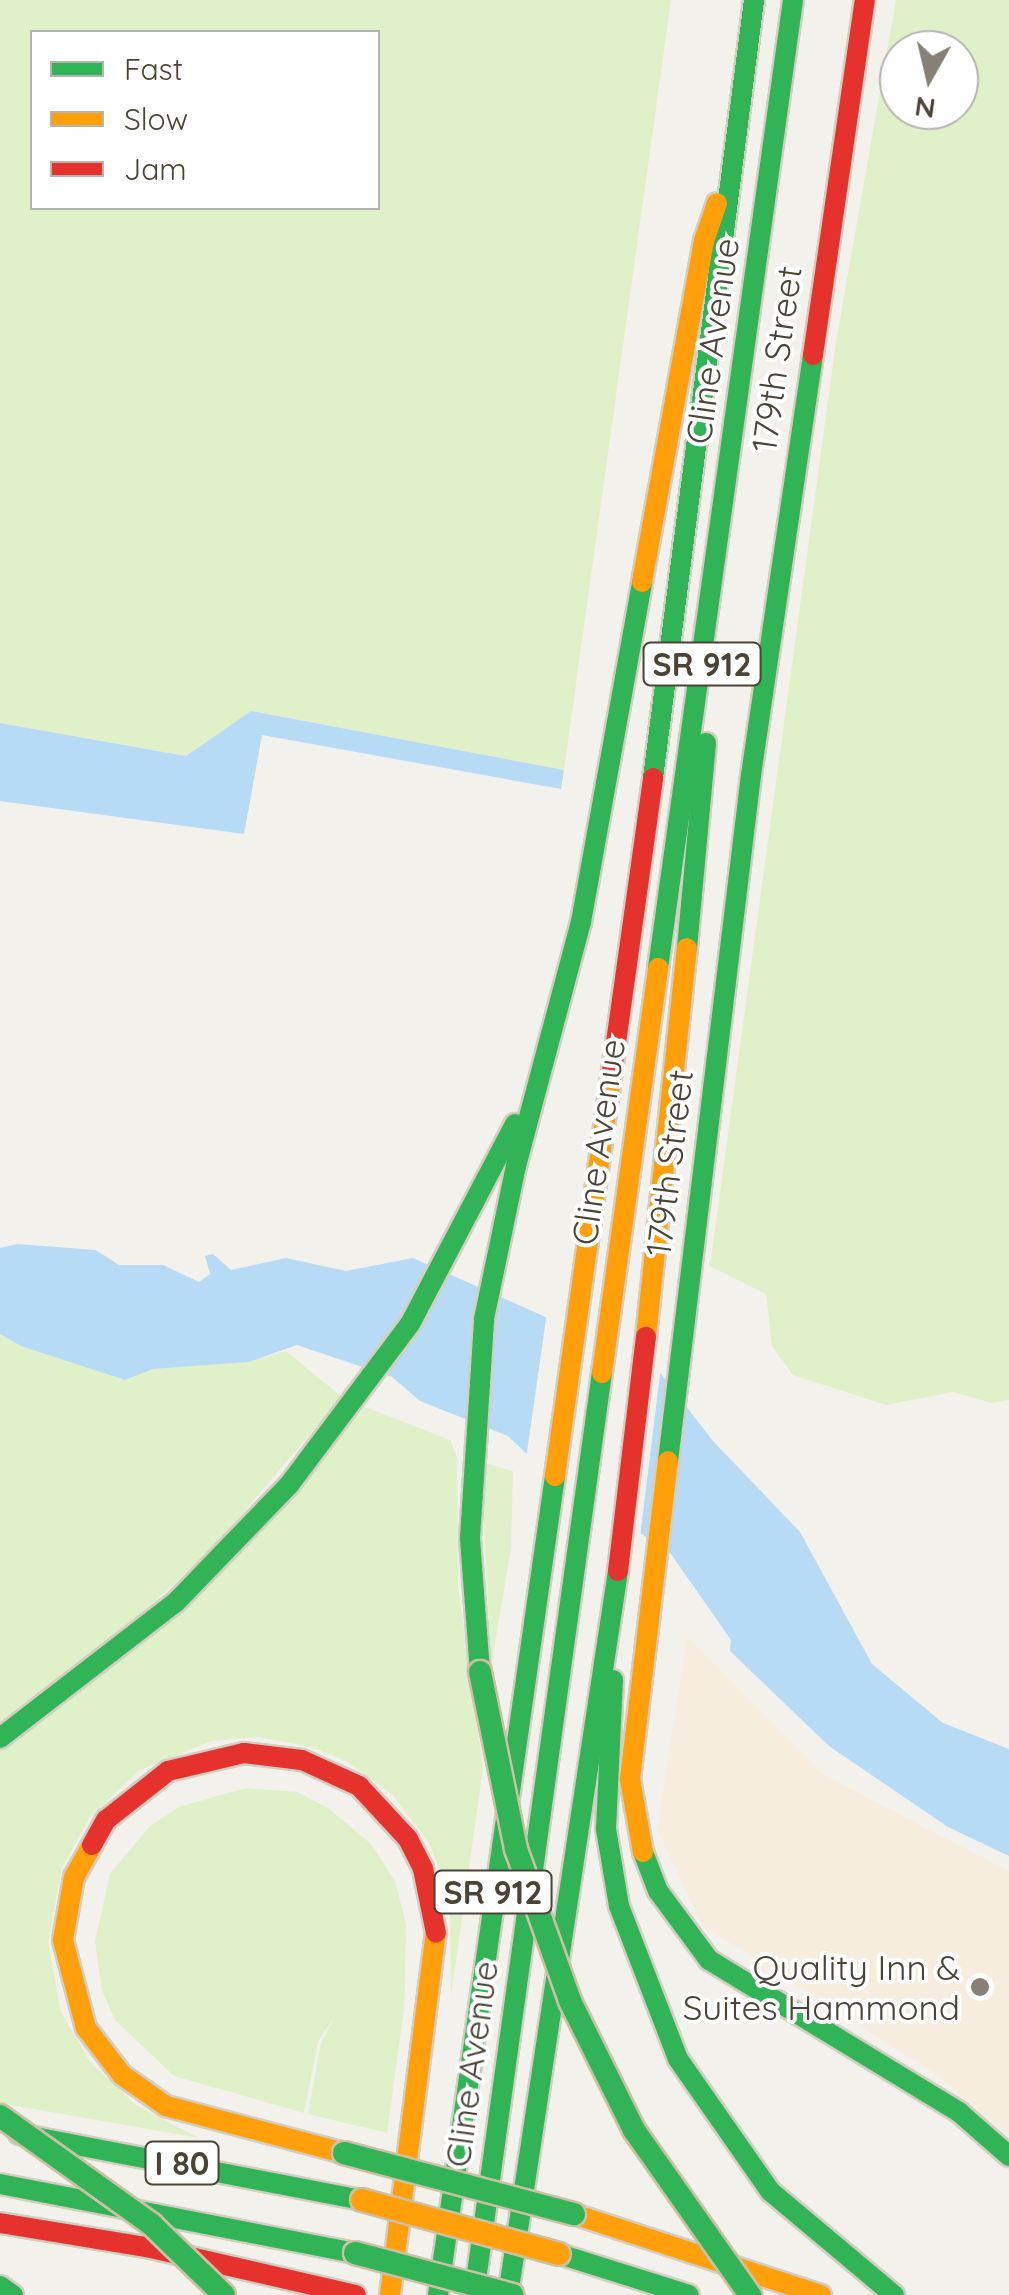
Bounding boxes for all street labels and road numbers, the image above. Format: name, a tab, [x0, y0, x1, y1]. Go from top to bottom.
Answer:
street label: Cline Avenue	[677, 235, 747, 447]
street label: 179th Street	[742, 263, 810, 455]
road number: SR 912	[642, 637, 762, 691]
street label: Cline Avenue	[563, 1036, 633, 1248]
street label: 179th Street	[637, 1067, 701, 1259]
road number: SR 912	[433, 1865, 553, 1919]
street label: Cline Avenue	[436, 1958, 506, 2170]
road number: I 80	[144, 2136, 220, 2190]

